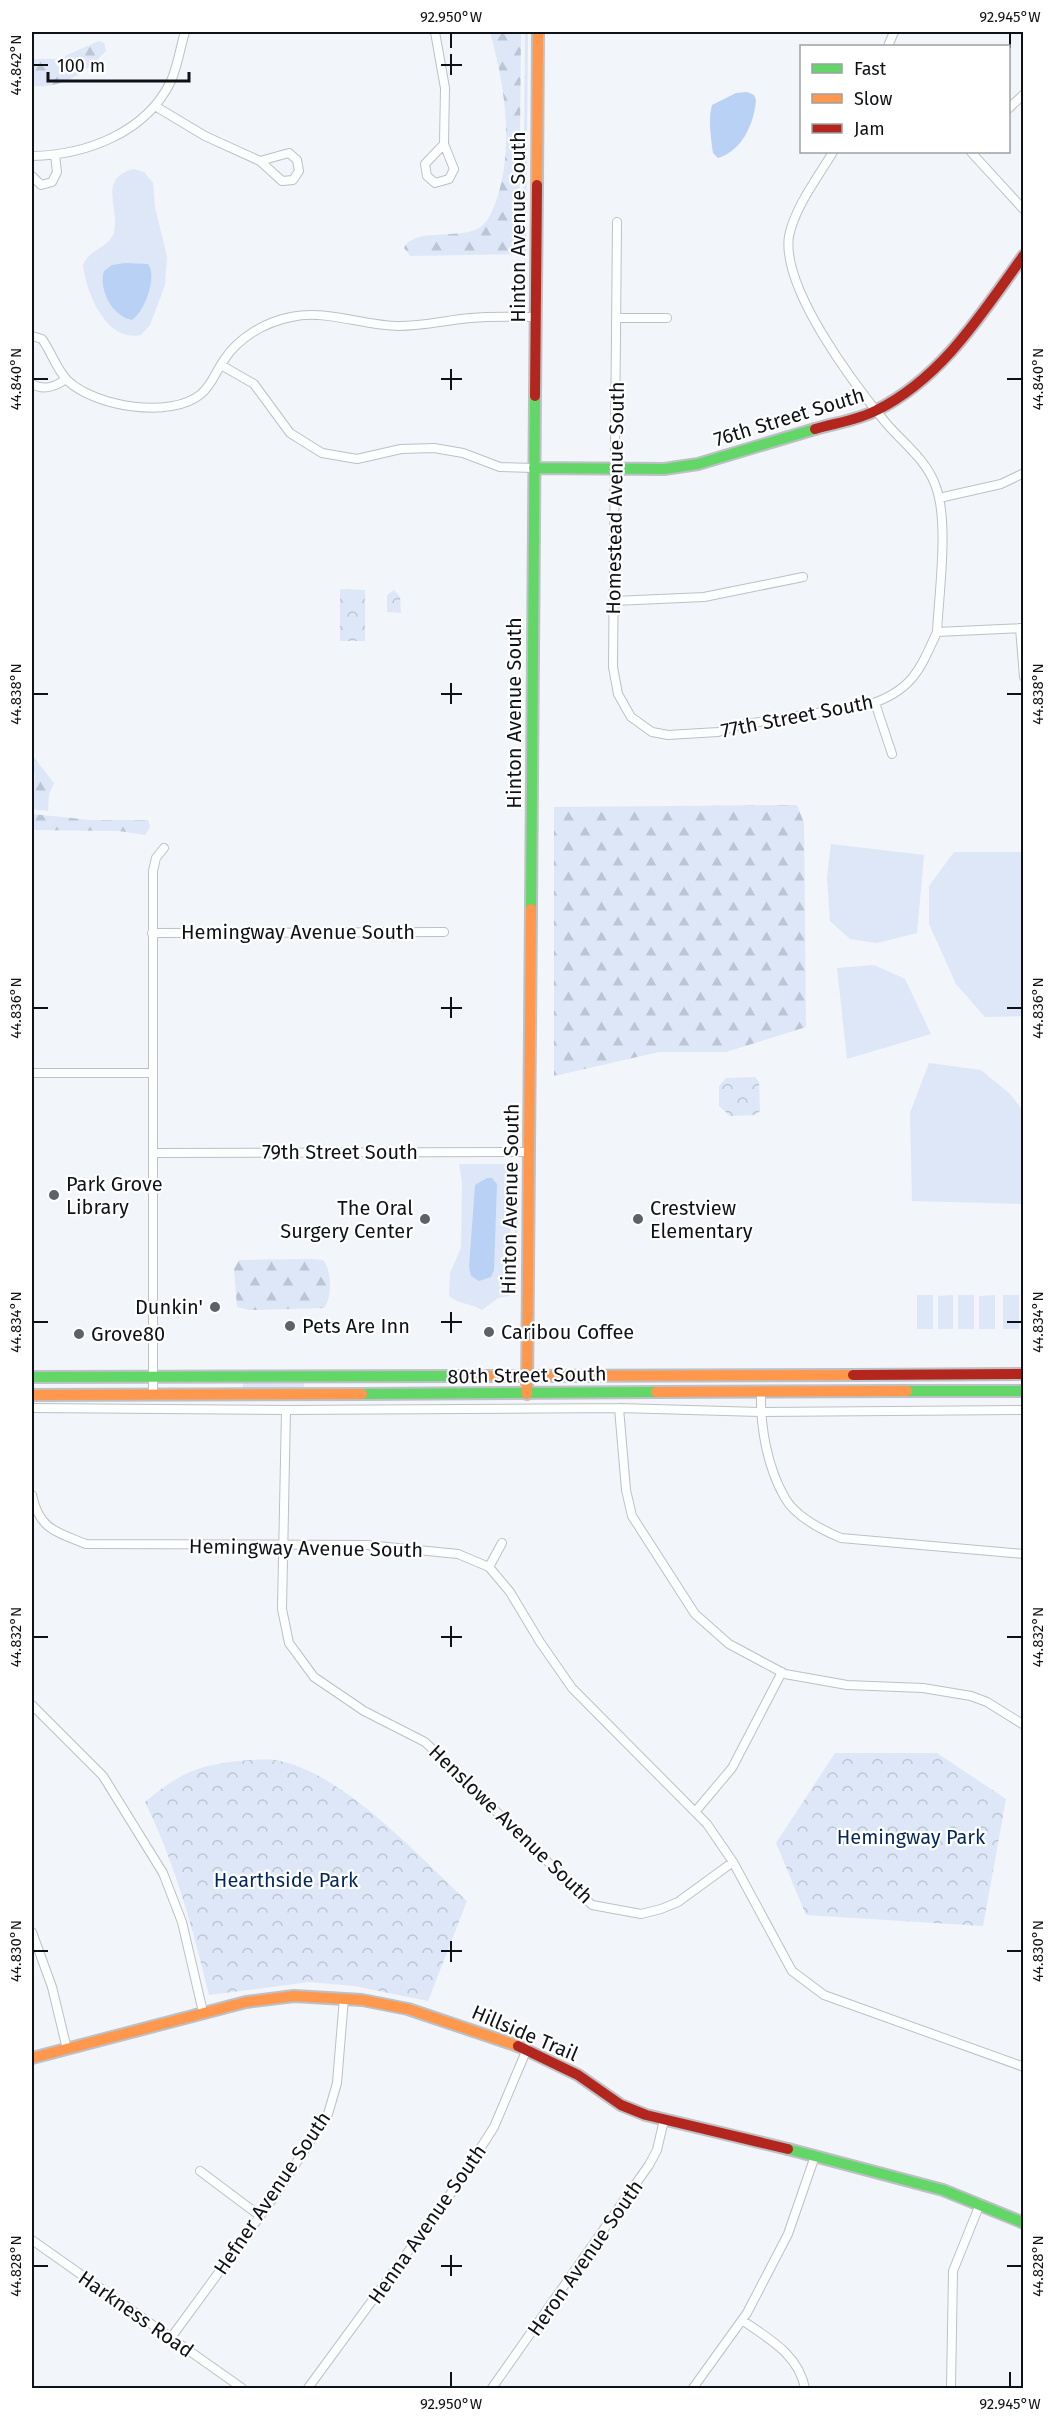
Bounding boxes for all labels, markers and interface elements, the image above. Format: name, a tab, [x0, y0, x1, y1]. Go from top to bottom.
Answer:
text: 92.950°W	[420, 8, 483, 26]
text: 92.945°W	[979, 8, 1041, 26]
text: 44.842°N	[7, 34, 25, 96]
scale bar	[48, 45, 189, 83]
legend	[800, 45, 1010, 153]
text: 100 m	[57, 55, 105, 77]
text: Fast	[854, 58, 887, 80]
text: Slow	[854, 88, 893, 110]
text: Jam	[854, 118, 885, 140]
street label: Hinton Avenue South	[506, 131, 530, 323]
text: 44.840°N	[7, 348, 25, 410]
text: 44.840°N	[1029, 348, 1047, 410]
street label: Homestead Avenue South	[601, 381, 629, 615]
street label: 76th Street South	[711, 383, 867, 451]
street label: Hinton Avenue South	[502, 617, 526, 809]
text: 44.838°N	[7, 663, 25, 725]
text: 44.838°N	[1029, 663, 1047, 725]
street label: 77th Street South	[719, 689, 875, 743]
street label: Hemingway Avenue South	[181, 920, 415, 944]
text: 44.836°N	[7, 977, 25, 1039]
text: 44.836°N	[1029, 977, 1047, 1039]
street label: Hinton Avenue South	[496, 1103, 524, 1295]
street label: 79th Street South	[262, 1140, 418, 1164]
place label: Park Grove Library	[66, 1172, 163, 1219]
marker: Park Grove Library	[47, 1188, 61, 1202]
place label: The Oral Surgery Center	[280, 1196, 413, 1243]
place label: Crestview Elementary	[650, 1196, 753, 1243]
marker: The Oral Surgery Center	[418, 1212, 432, 1226]
marker: Crestview Elementary	[631, 1212, 645, 1226]
text: 44.834°N	[7, 1291, 25, 1353]
text: 44.834°N	[1029, 1291, 1047, 1353]
place label: Dunkin'	[135, 1295, 203, 1319]
marker: Dunkin'	[208, 1300, 222, 1314]
place label: Pets Are Inn	[302, 1314, 410, 1338]
marker: Pets Are Inn	[283, 1319, 297, 1333]
place label: Caribou Coffee	[501, 1320, 634, 1344]
place label: Grove80	[91, 1322, 165, 1346]
marker: Caribou Coffee	[482, 1325, 496, 1339]
marker: Grove80	[72, 1327, 86, 1341]
street label: 80th Street South	[447, 1362, 607, 1388]
street label: Hemingway Avenue South	[189, 1534, 423, 1562]
text: 44.832°N	[7, 1607, 25, 1667]
text: 44.832°N	[1029, 1607, 1047, 1667]
street label: Henslowe Avenue South	[424, 1740, 598, 1908]
park label: Hemingway Park	[837, 1825, 986, 1849]
park label: Hearthside Park	[214, 1868, 359, 1892]
text: 44.830°N	[7, 1920, 25, 1982]
text: 44.830°N	[1029, 1920, 1047, 1982]
street label: Hillside Trail	[468, 2000, 582, 2066]
street label: Hefner Avenue South	[208, 2107, 336, 2279]
street label: Henna Avenue South	[363, 2140, 491, 2308]
street label: Heron Avenue South	[522, 2175, 648, 2341]
text: 44.828°N	[7, 2235, 25, 2297]
text: 44.828°N	[1029, 2235, 1047, 2297]
street label: Harkness Road	[74, 2265, 198, 2363]
text: 92.950°W	[420, 2395, 483, 2413]
text: 92.945°W	[979, 2395, 1041, 2413]

